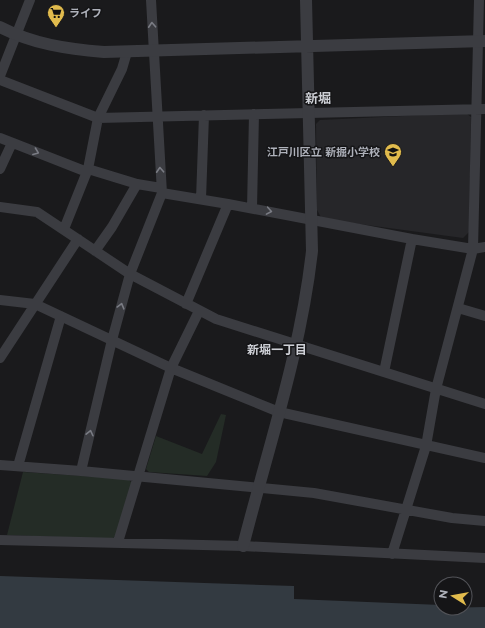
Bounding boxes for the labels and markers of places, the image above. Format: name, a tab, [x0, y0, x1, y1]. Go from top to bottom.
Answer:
supermarket icon: ライフ	[46, 3, 66, 28]
place label: ライフ	[69, 6, 102, 20]
school or university icon: 江戸川区立 新掘小学校	[383, 142, 403, 167]
place label: 江戸川区立 新掘小学校	[267, 145, 380, 159]

